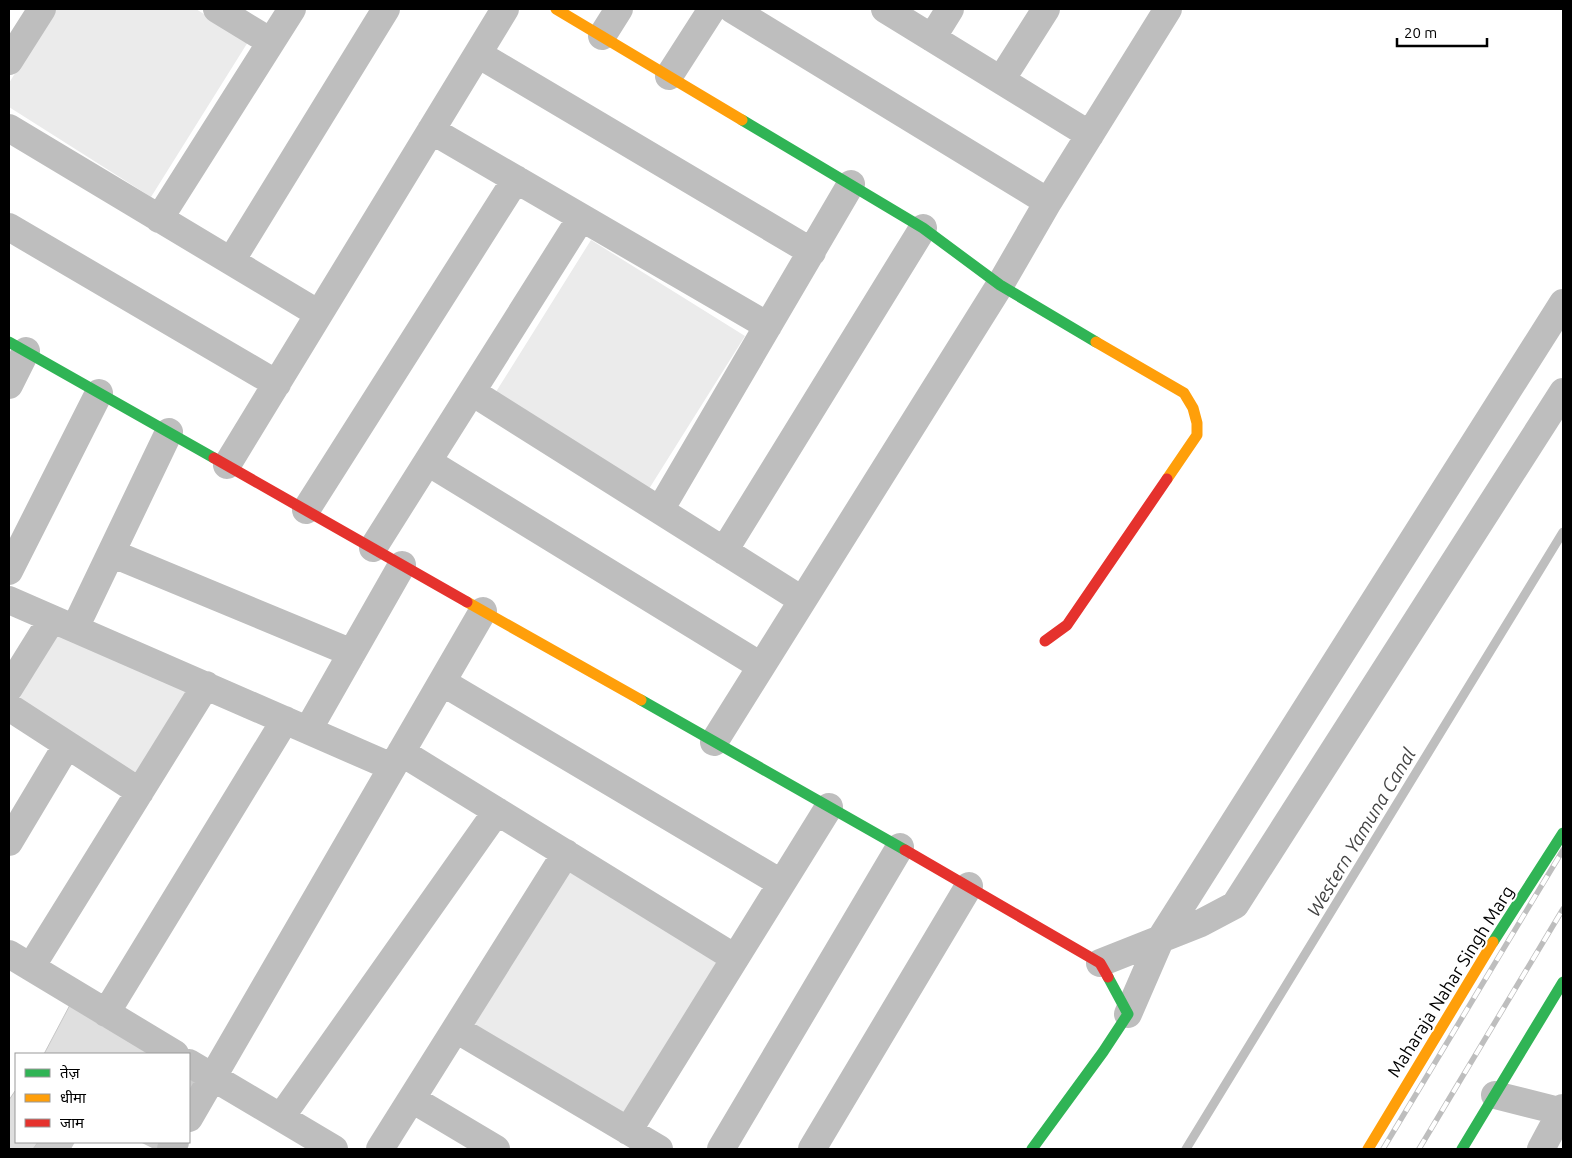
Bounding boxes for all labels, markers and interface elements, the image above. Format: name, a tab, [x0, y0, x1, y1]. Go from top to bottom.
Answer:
scale bar	[1397, 15, 1487, 47]
text: 20 m	[1404, 24, 1437, 41]
water label: Western Yamuna Canal	[1302, 743, 1420, 920]
street label: Maharaja Nahar Singh Marg	[1383, 882, 1517, 1080]
legend	[15, 1053, 190, 1143]
text: तेज़	[60, 1064, 81, 1081]
text: धीमा	[60, 1089, 87, 1106]
text: जाम	[60, 1114, 85, 1131]

